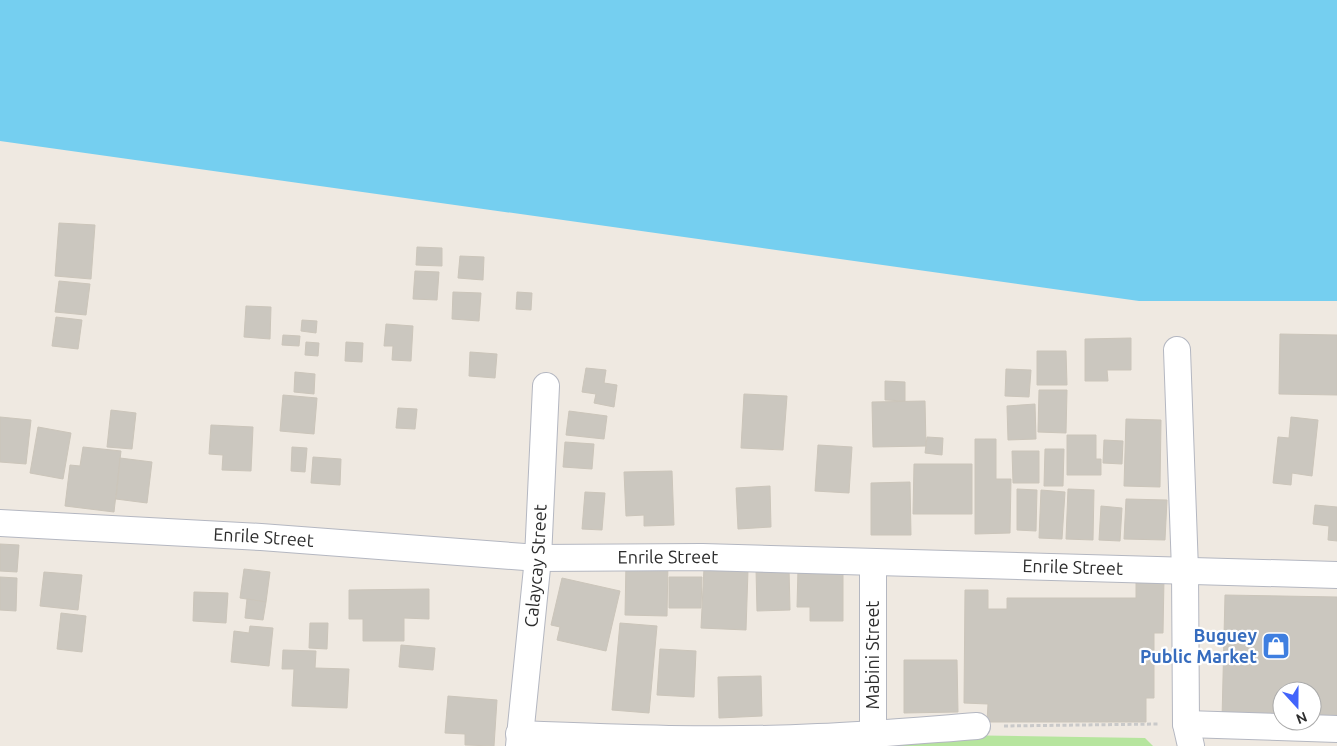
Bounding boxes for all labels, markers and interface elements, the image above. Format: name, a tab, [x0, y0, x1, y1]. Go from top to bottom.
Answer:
street label: Calaycay Street	[520, 504, 549, 628]
street label: Enrile Street	[213, 523, 315, 550]
street label: Enrile Street	[617, 546, 718, 567]
street label: Enrile Street	[1022, 555, 1123, 578]
street label: Mabini Street	[862, 601, 882, 709]
place label: Buguey Public Market	[1140, 625, 1257, 666]
shop icon: Buguey Public Market	[1261, 631, 1291, 661]
north arrow	[1272, 681, 1322, 731]
text: N	[1294, 709, 1309, 727]

